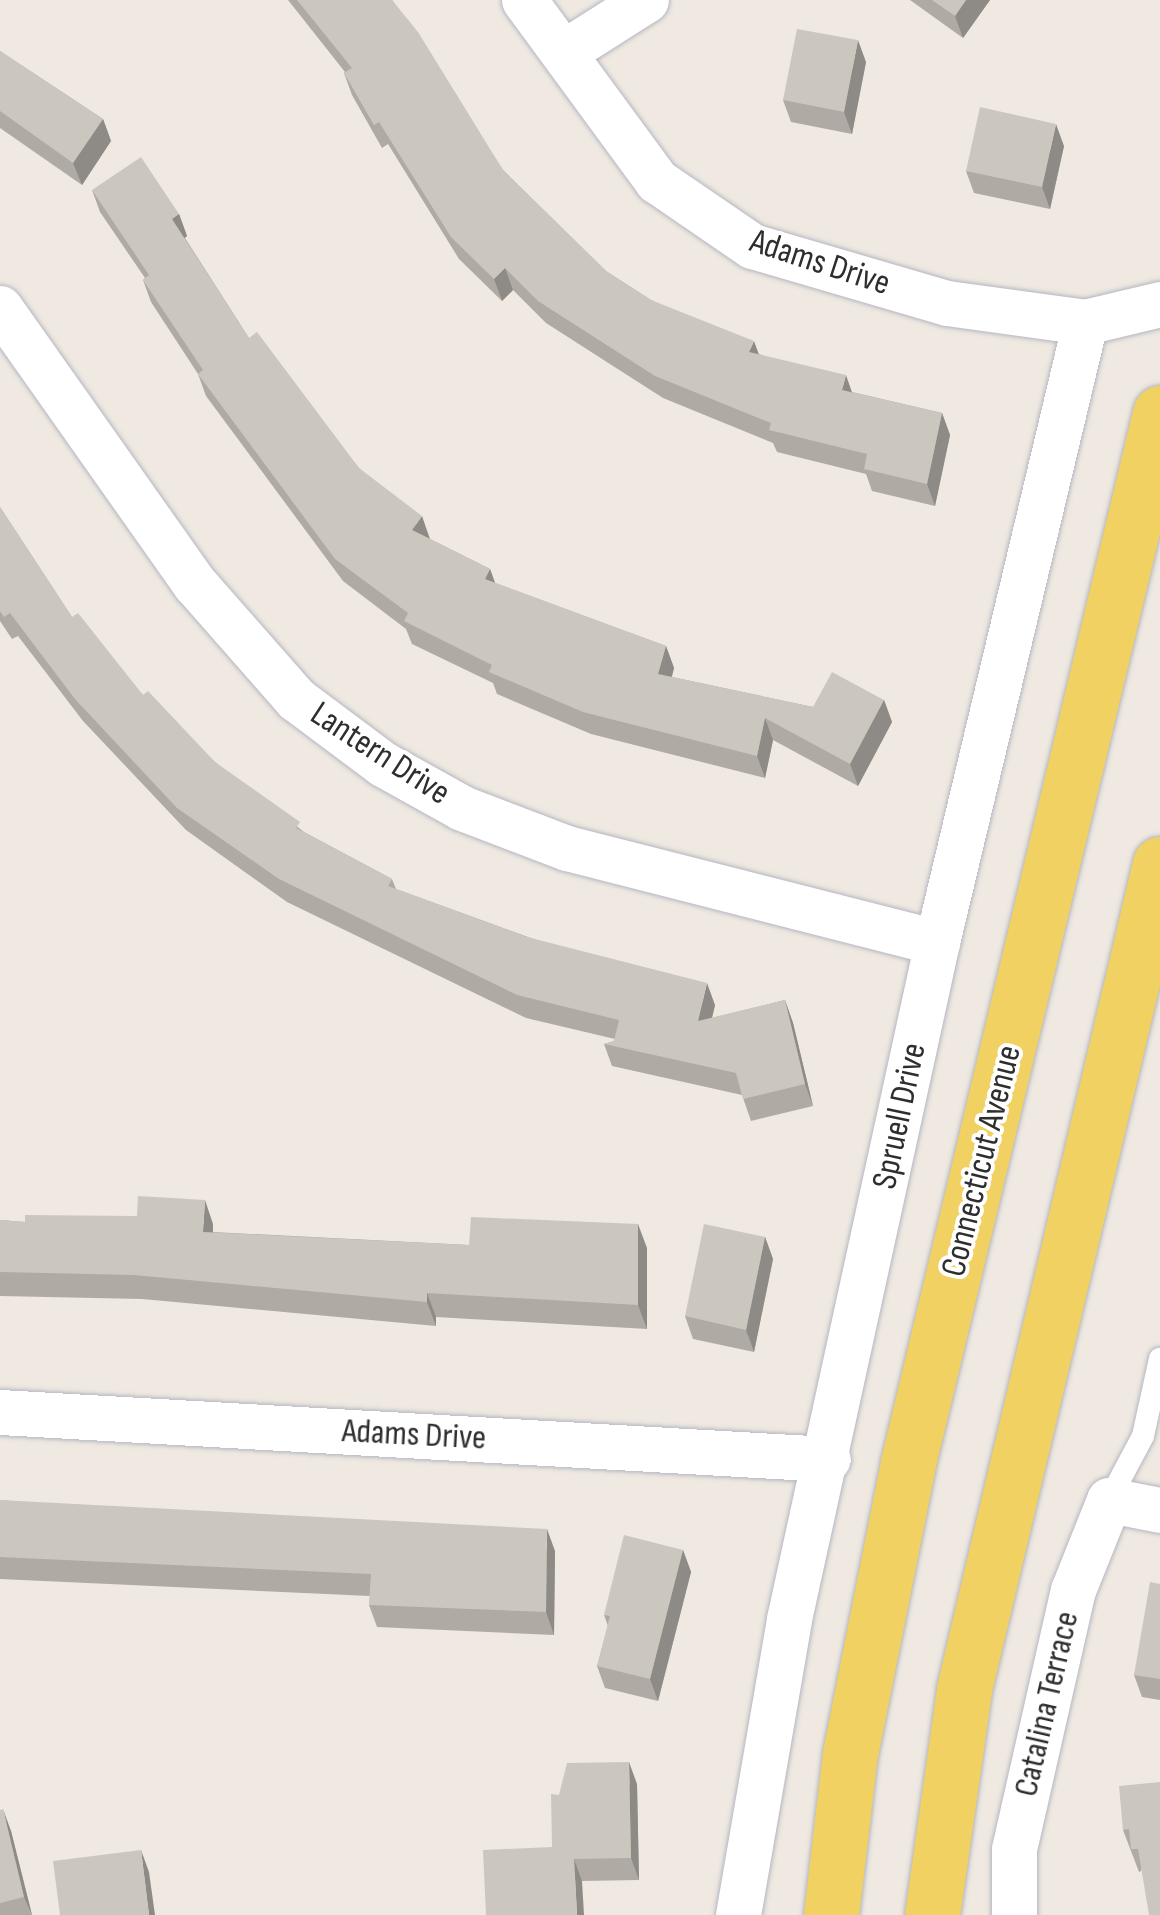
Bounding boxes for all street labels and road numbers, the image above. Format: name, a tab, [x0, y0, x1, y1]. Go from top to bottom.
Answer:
street label: Adams Drive	[745, 221, 895, 305]
street label: Lantern Drive	[302, 693, 458, 815]
street label: Spruell Drive	[864, 1039, 936, 1193]
street label: Connecticut Avenue	[933, 1041, 1031, 1281]
street label: Adams Drive	[341, 1410, 487, 1460]
street label: Catalina Terrace	[1005, 1607, 1089, 1801]

